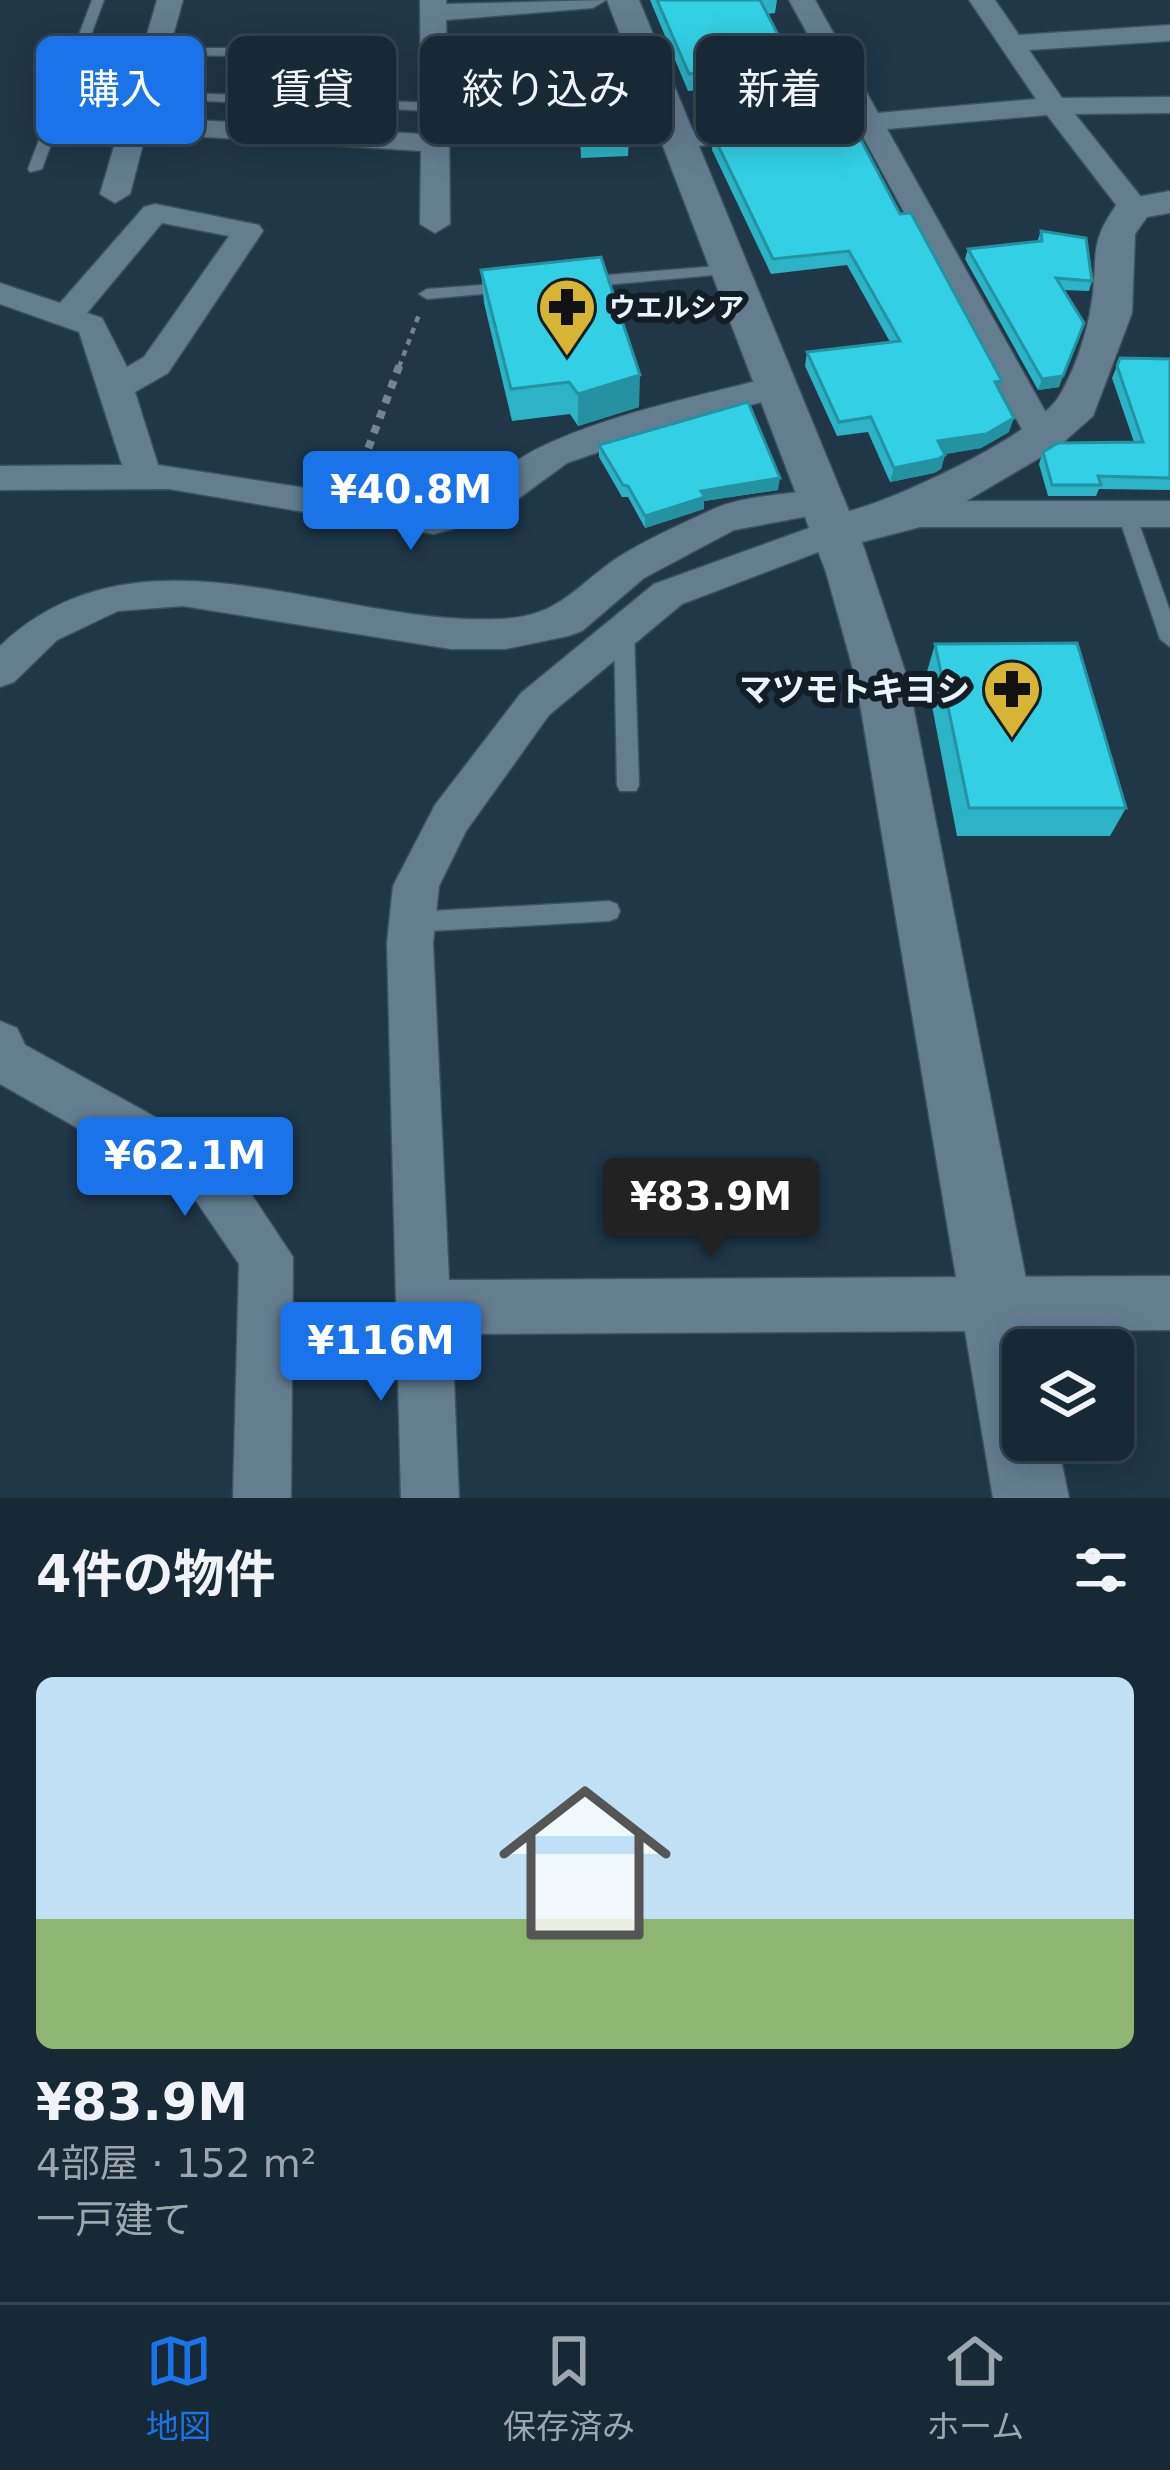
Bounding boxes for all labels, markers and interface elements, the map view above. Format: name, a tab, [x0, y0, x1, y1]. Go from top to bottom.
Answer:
chip: 購入	[36, 36, 204, 144]
chip: 賃貸	[228, 36, 396, 144]
chip: 絞り込み	[420, 36, 672, 144]
chip: 新着	[696, 36, 864, 144]
pharmacy icon: ウエルシア	[536, 276, 598, 358]
place label: ウエルシア	[609, 292, 744, 323]
pin: ¥40.8M	[313, 451, 509, 553]
text: ¥40.8M	[330, 467, 492, 512]
pharmacy icon: マツモトキヨシ	[981, 658, 1043, 740]
place label: マツモトキヨシ	[739, 670, 970, 709]
pin: ¥62.1M	[87, 1117, 283, 1219]
text: ¥62.1M	[104, 1133, 266, 1178]
pin: ¥83.9M	[613, 1158, 809, 1260]
text: ¥83.9M	[630, 1174, 792, 1219]
pin: ¥116M	[297, 1302, 465, 1404]
text: ¥116M	[307, 1318, 455, 1363]
map controls	[1002, 1329, 1134, 1461]
button: layers	[1002, 1329, 1134, 1461]
icon: filters	[1068, 1537, 1134, 1603]
text: 4件の物件	[36, 1545, 276, 1604]
icon: home	[477, 1755, 693, 1971]
text: ¥83.9M	[36, 2073, 248, 2132]
text: 4部屋 · 152 m²	[36, 2141, 316, 2186]
text: 一戸建て	[36, 2197, 192, 2242]
tab: 地図	[146, 2328, 212, 2448]
tab: 保存済み	[503, 2328, 635, 2448]
tab: ホーム	[926, 2328, 1024, 2448]

